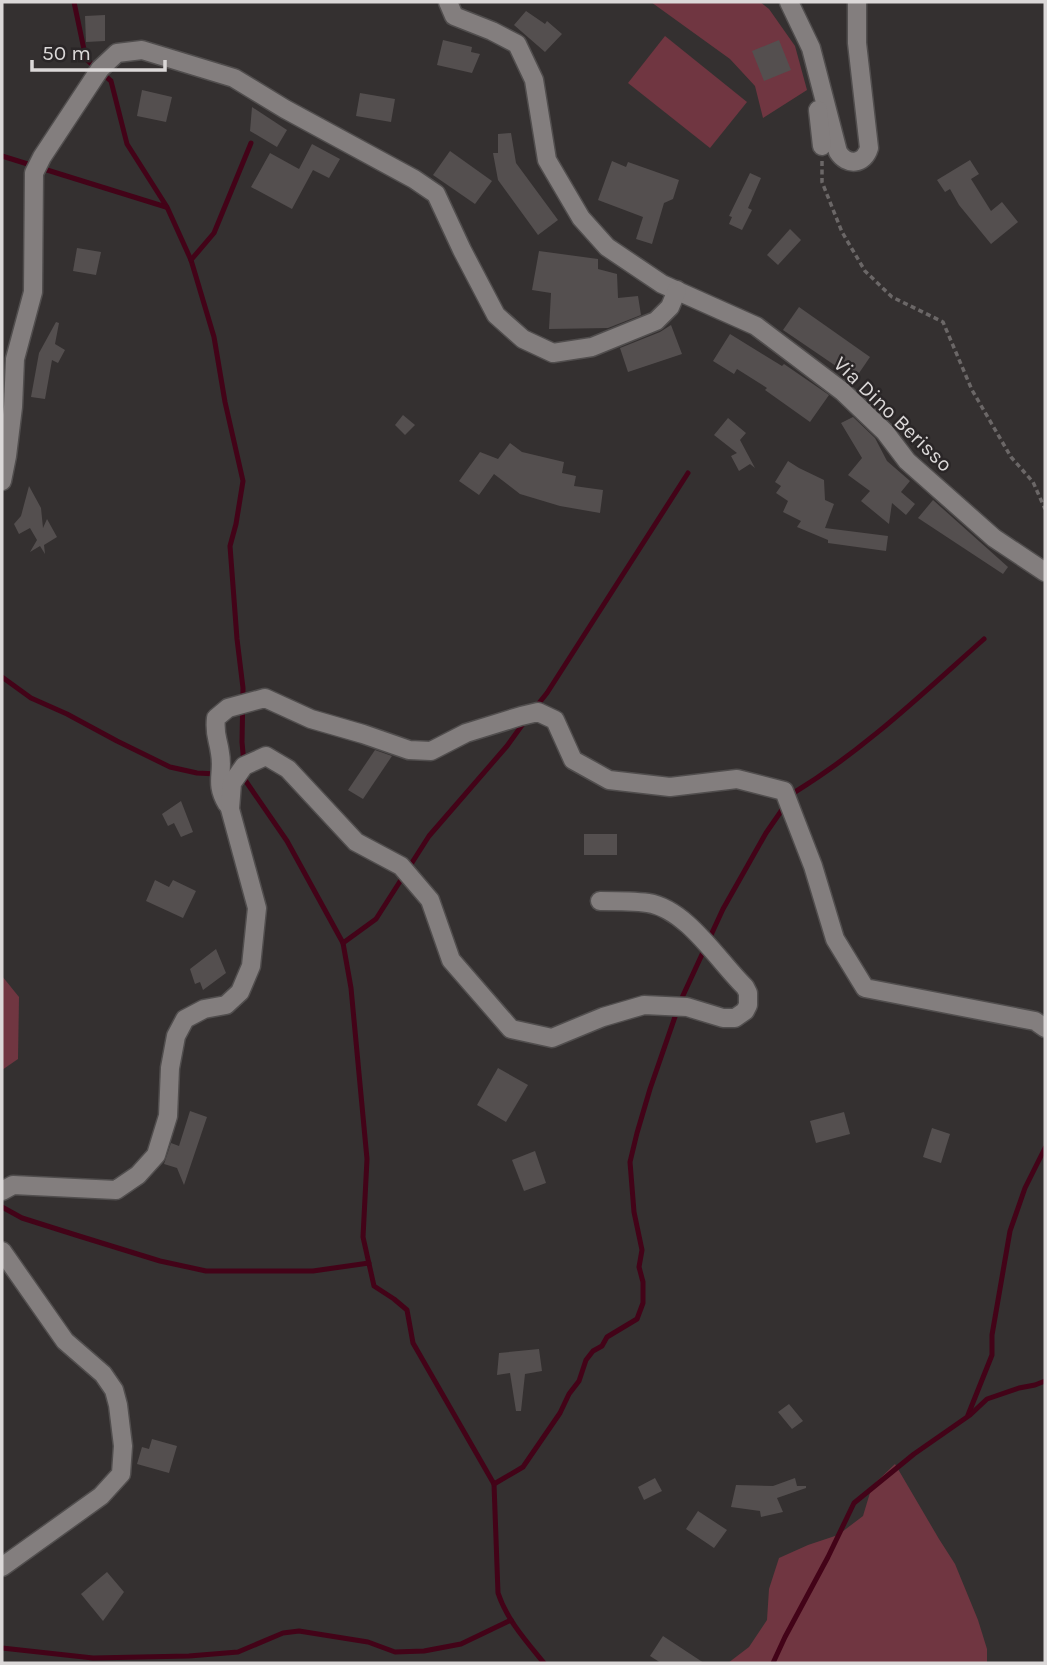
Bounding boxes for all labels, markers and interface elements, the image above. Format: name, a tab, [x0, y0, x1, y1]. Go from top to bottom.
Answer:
scale bar	[32, 28, 164, 72]
text: 50 m	[42, 41, 91, 65]
street label: Via Dino Berisso	[829, 351, 957, 477]

